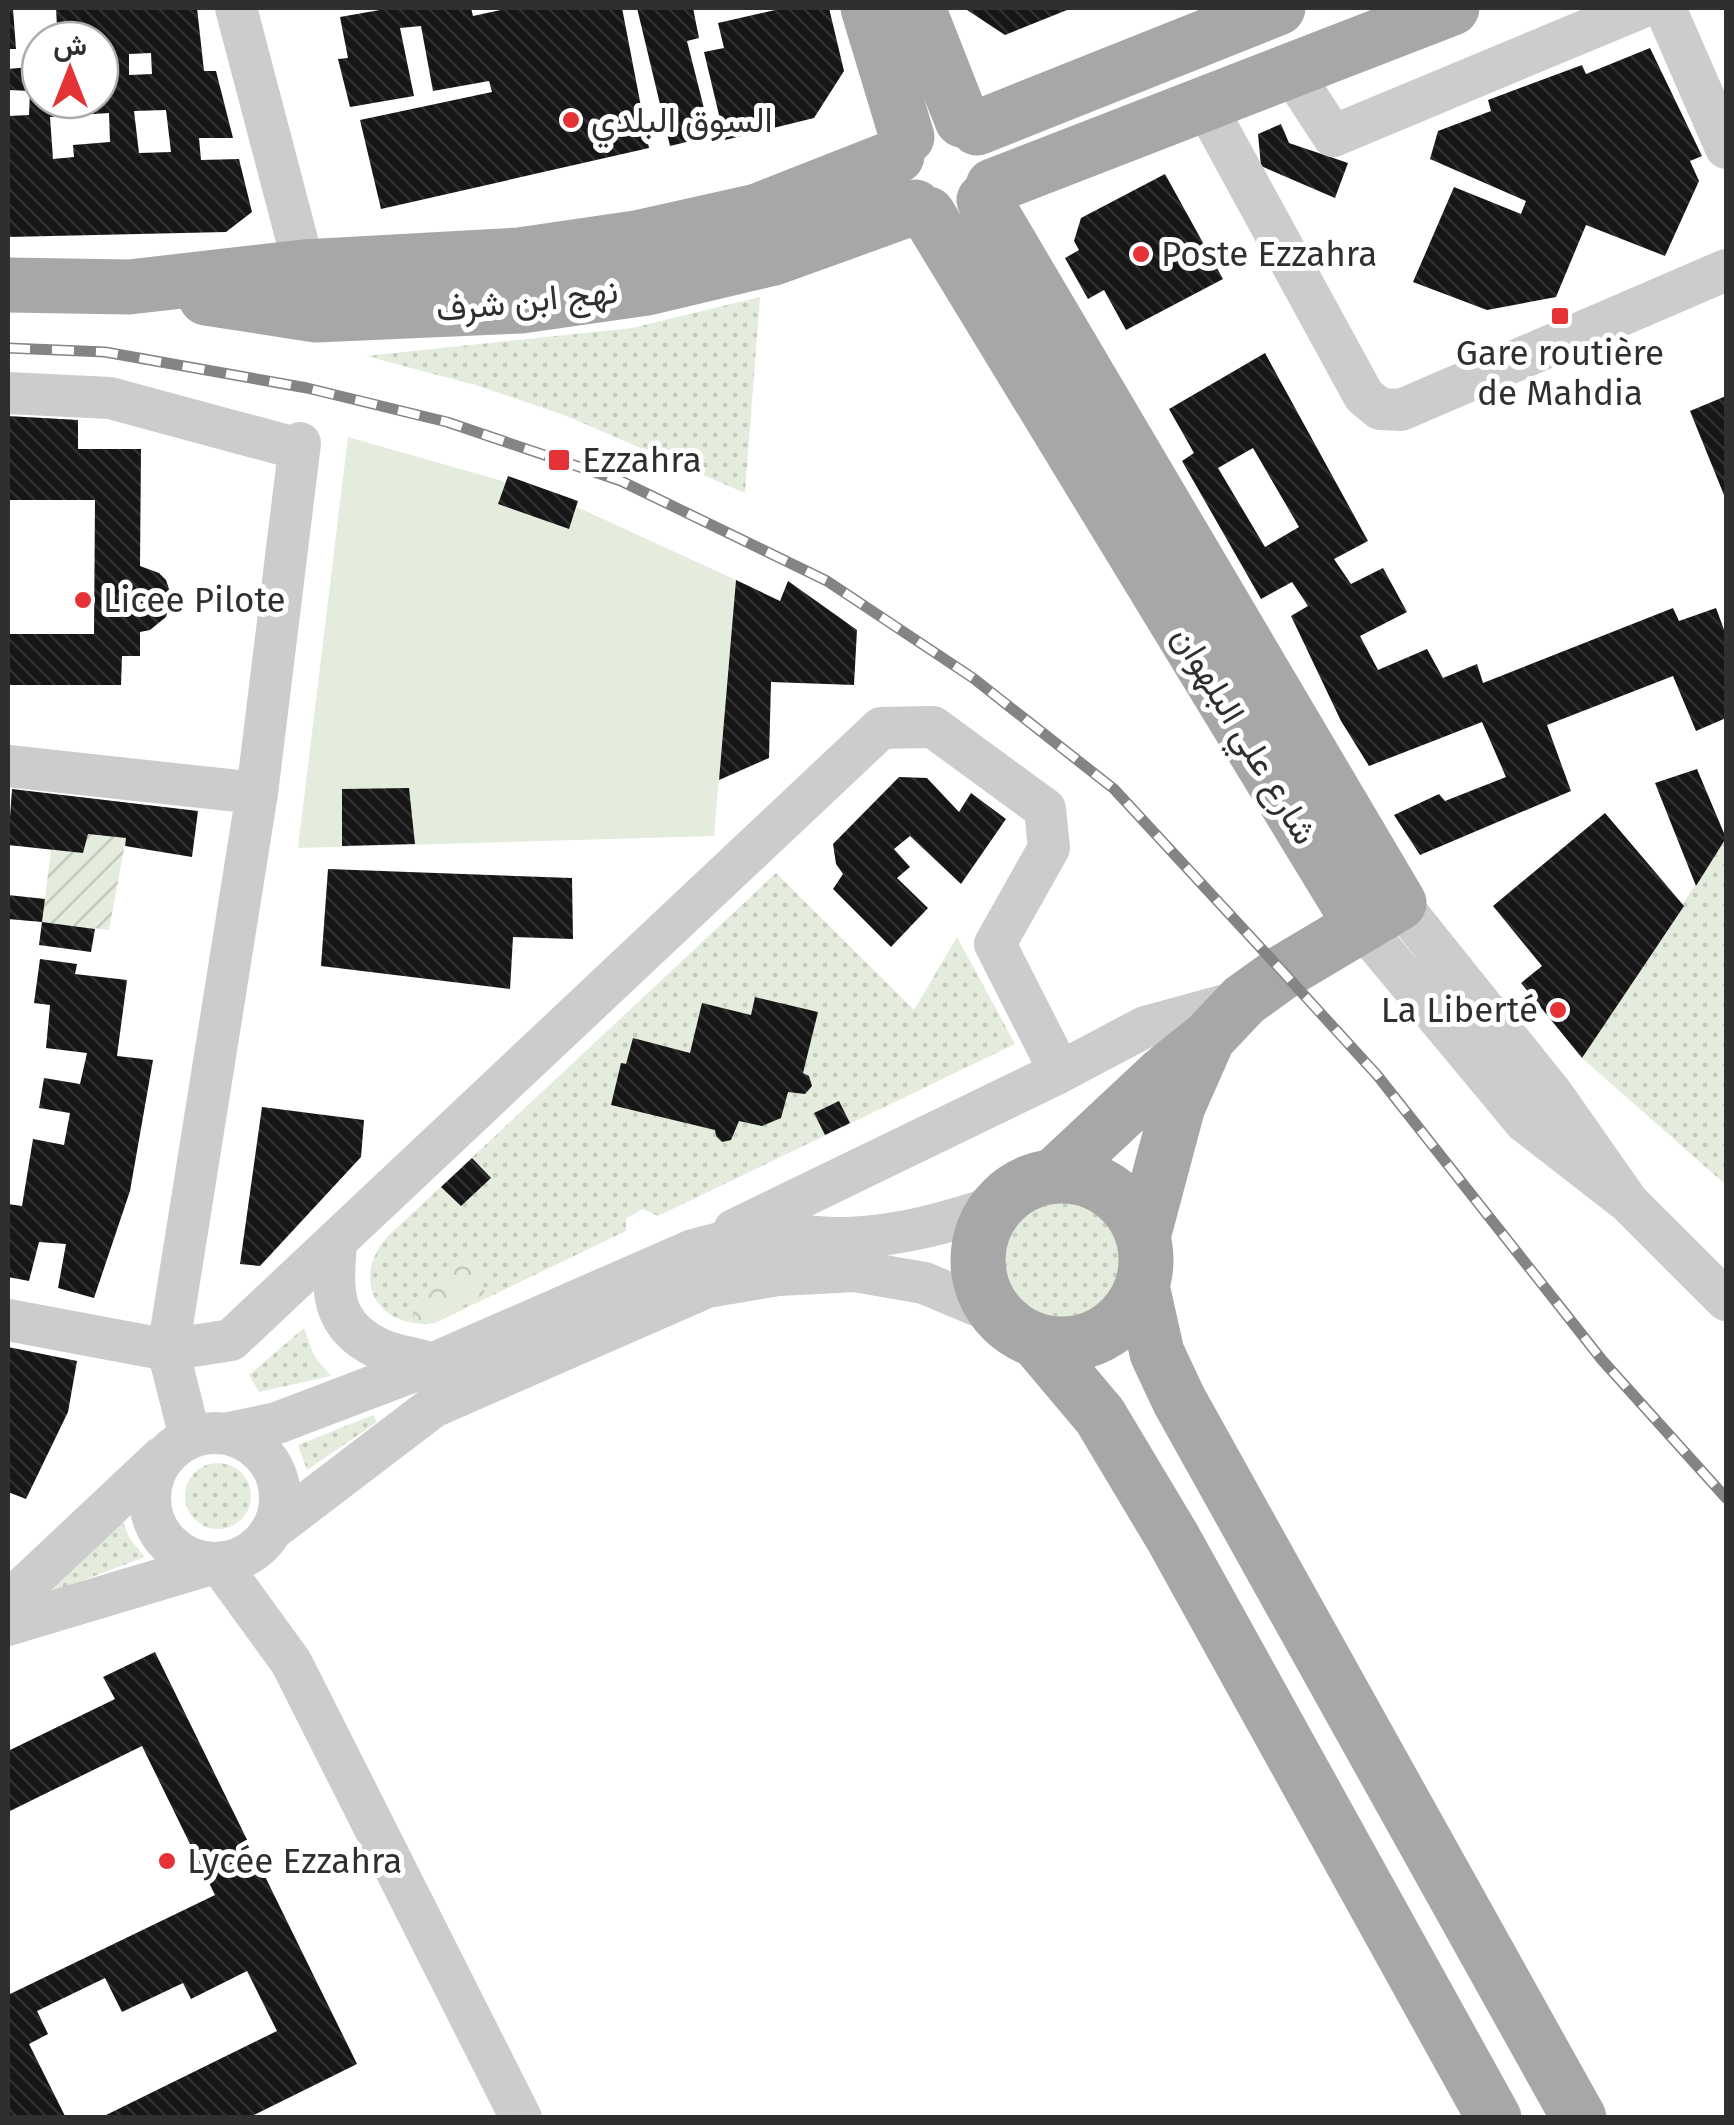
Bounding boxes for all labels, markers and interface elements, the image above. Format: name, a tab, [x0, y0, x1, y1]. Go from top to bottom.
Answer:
north arrow	[20, 20, 120, 120]
text: ش	[53, 29, 87, 62]
place label: السوق البلدي	[591, 99, 773, 149]
marker: السوق البلدي	[560, 109, 582, 131]
place label: Poste Ezzahra	[1161, 233, 1377, 275]
marker: Poste Ezzahra	[1130, 243, 1152, 265]
street label: نهج ابن شرف	[434, 270, 620, 333]
marker: Gare routière de Mahdia	[1549, 305, 1571, 327]
place label: Gare routière de Mahdia	[1456, 332, 1664, 414]
place label: Ezzahra	[582, 439, 702, 481]
marker: Ezzahra	[546, 447, 572, 473]
place label: Licee Pilote	[103, 579, 286, 621]
marker: Licee Pilote	[72, 589, 94, 611]
street label: شارع علي البلهوان	[1156, 618, 1327, 856]
place label: La Liberté	[1381, 989, 1538, 1031]
marker: La Liberté	[1547, 999, 1569, 1021]
place label: Lycée Ezzahra	[187, 1840, 402, 1882]
marker: Lycée Ezzahra	[156, 1850, 178, 1872]

